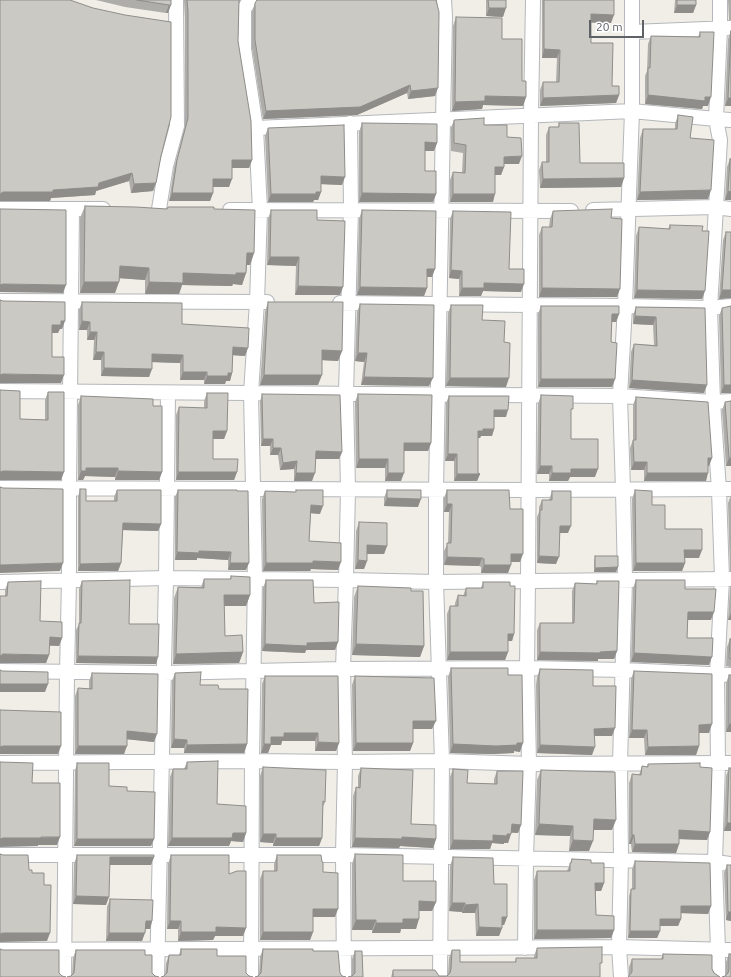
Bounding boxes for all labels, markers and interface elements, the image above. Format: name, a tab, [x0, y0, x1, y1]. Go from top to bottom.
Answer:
scale bar	[591, 12, 646, 38]
text: 20 m	[596, 20, 623, 33]

